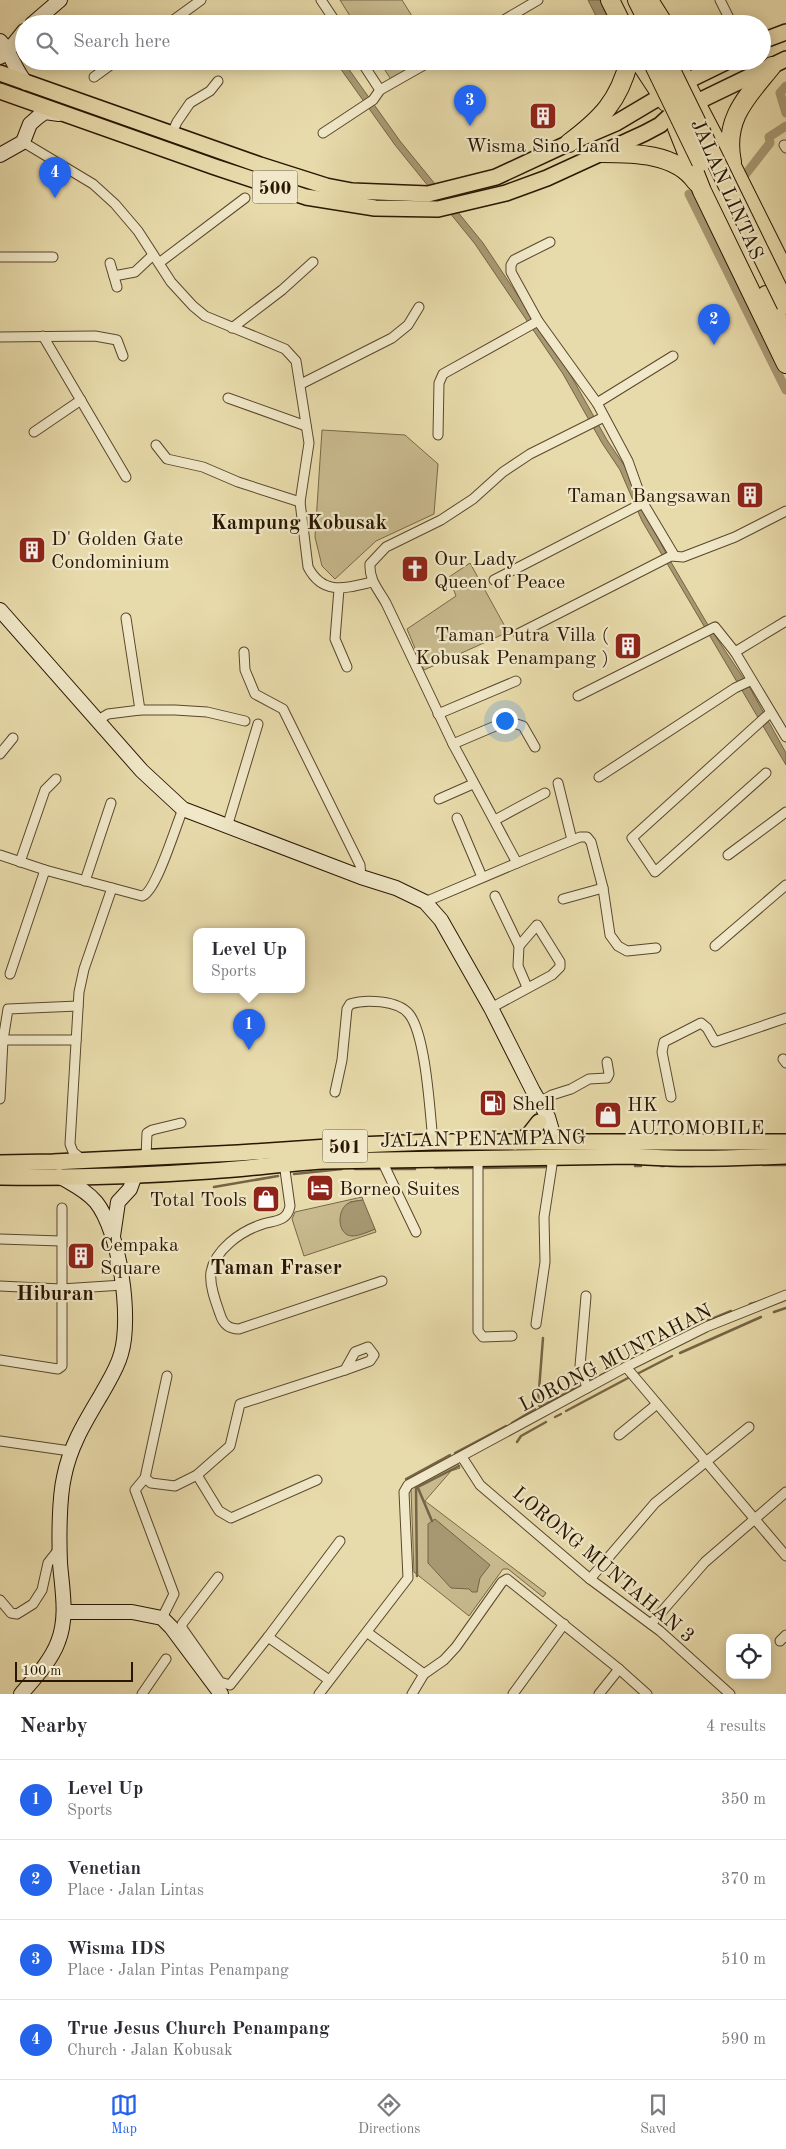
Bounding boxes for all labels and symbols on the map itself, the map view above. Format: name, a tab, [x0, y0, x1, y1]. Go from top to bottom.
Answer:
pin: 3	[454, 85, 486, 126]
building icon: Wisma Sino Land	[528, 101, 558, 131]
street label: JALAN LINTAS	[686, 117, 766, 263]
place label: Wisma Sino Land	[466, 137, 620, 157]
pin: 4	[39, 157, 71, 198]
road number: 500	[252, 170, 298, 203]
pin: 2	[698, 304, 730, 345]
building icon: Taman Bangsawan	[735, 480, 765, 510]
place label: Taman Bangsawan	[567, 487, 731, 507]
district label: Kampung Kobusak	[211, 513, 388, 534]
place label: D' Golden Gate Condominium	[51, 530, 183, 573]
building icon: D' Golden Gate Condominium	[17, 535, 47, 565]
place label: Our Lady Queen of Peace	[434, 550, 565, 593]
church icon: Our Lady Queen of Peace	[400, 554, 430, 584]
place label: Taman Putra Villa ( Kobusak Penampang )	[415, 626, 609, 669]
building icon: Taman Putra Villa ( Kobusak Penampang )	[613, 631, 643, 661]
your location	[492, 708, 518, 734]
pin: 1	[233, 1009, 265, 1050]
fuel station icon: Shell	[478, 1088, 508, 1118]
place label: Shell	[512, 1095, 555, 1115]
place label: HK AUTOMOBILE	[627, 1096, 764, 1139]
shop icon: HK AUTOMOBILE	[593, 1100, 623, 1130]
street label: JALAN PENAMPANG	[380, 1128, 586, 1152]
road number: 501	[322, 1130, 368, 1162]
hotel icon: Borneo Suites	[305, 1173, 335, 1203]
place label: Borneo Suites	[339, 1180, 460, 1200]
shop icon: Total Tools	[251, 1184, 281, 1214]
place label: Total Tools	[149, 1191, 247, 1211]
place label: Cempaka Square	[100, 1236, 179, 1279]
building icon: Cempaka Square	[66, 1241, 96, 1271]
district label: Taman Fraser	[210, 1258, 342, 1279]
district label: Hiburan	[16, 1284, 94, 1305]
street label: LORONG MUNTAHAN	[516, 1301, 715, 1416]
street label: LORONG MUNTAHAN 3	[508, 1484, 697, 1647]
scale bar	[15, 1659, 132, 1682]

